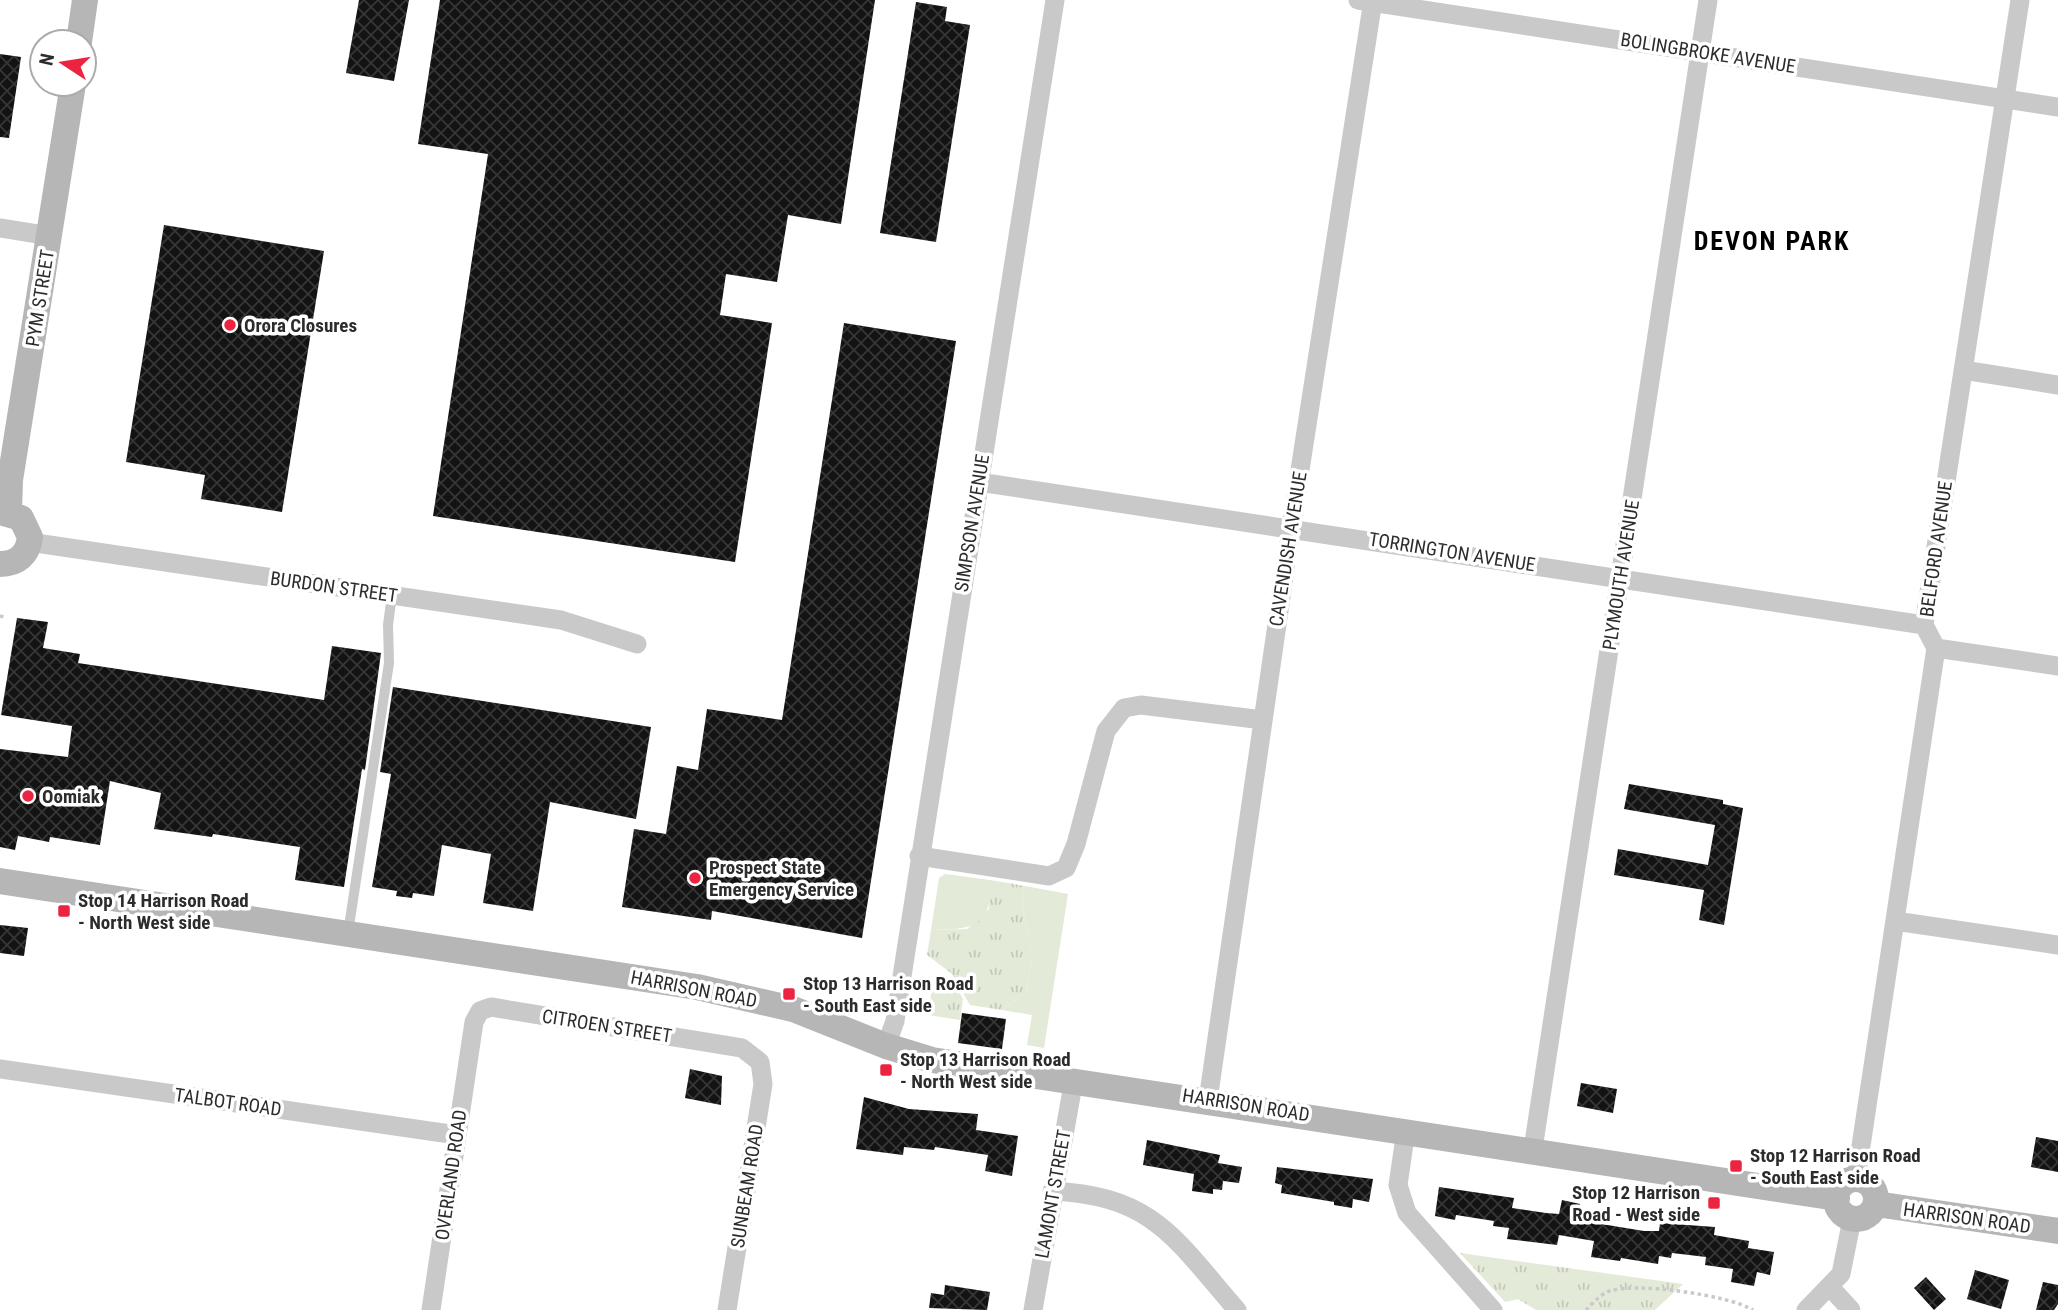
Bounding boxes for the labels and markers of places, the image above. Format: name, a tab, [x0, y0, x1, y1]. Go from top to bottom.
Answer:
place label: Orora Closures	[244, 314, 357, 337]
marker: Orora Closures	[222, 317, 238, 333]
place label: Oomiak	[42, 785, 101, 808]
marker: Oomiak	[20, 788, 36, 804]
place label: Prospect State Emergency Service	[709, 856, 854, 901]
marker: Prospect State Emergency Service	[687, 870, 703, 886]
place label: Stop 14 Harrison Road - North West side	[78, 889, 249, 934]
marker: Stop 14 Harrison Road - North West side	[56, 903, 72, 919]
place label: Stop 13 Harrison Road - South East side	[803, 972, 974, 1017]
marker: Stop 13 Harrison Road - South East side	[781, 986, 797, 1002]
place label: Stop 13 Harrison Road - North West side	[900, 1048, 1071, 1093]
marker: Stop 13 Harrison Road - North West side	[878, 1062, 894, 1078]
place label: Stop 12 Harrison Road - South East side	[1750, 1144, 1921, 1189]
marker: Stop 12 Harrison Road - South East side	[1728, 1158, 1744, 1174]
place label: Stop 12 Harrison Road - West side	[1572, 1181, 1700, 1226]
marker: Stop 12 Harrison Road - West side	[1706, 1195, 1722, 1211]

